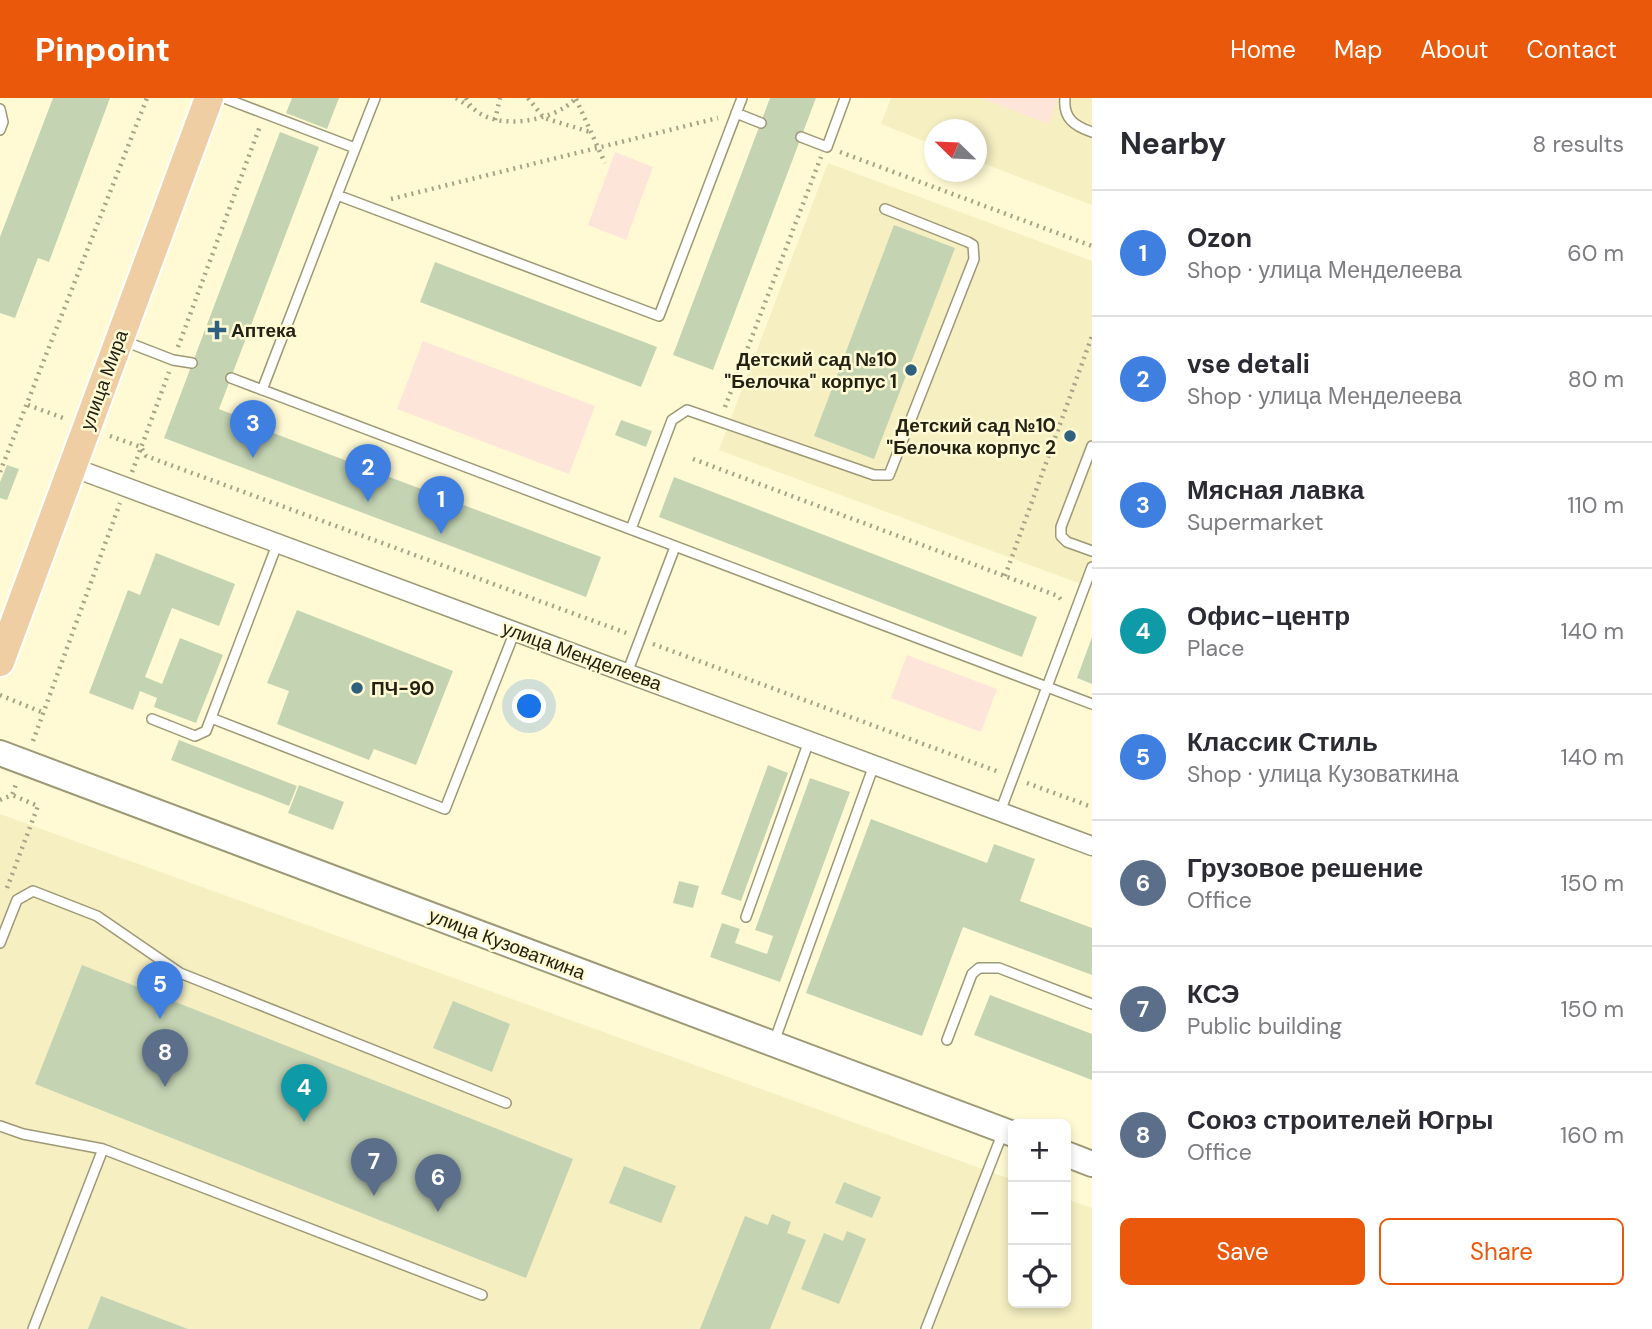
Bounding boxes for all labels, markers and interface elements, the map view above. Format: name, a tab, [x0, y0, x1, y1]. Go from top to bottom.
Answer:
text: Pinpoint	[35, 28, 170, 71]
text: Home	[1230, 34, 1296, 65]
text: Map	[1334, 34, 1382, 65]
text: About	[1420, 34, 1489, 65]
text: Contact	[1527, 34, 1617, 65]
north arrow	[924, 119, 987, 182]
text: Nearby	[1120, 124, 1226, 163]
text: 8 results	[1532, 129, 1624, 159]
text: Ozon	[1187, 221, 1252, 255]
text: 1	[1139, 238, 1147, 268]
text: 60 m	[1567, 238, 1624, 268]
text: Shop · улица Менделеева	[1187, 255, 1462, 285]
place label: Аптека	[231, 318, 297, 343]
marker: Аптека	[209, 322, 225, 338]
street label: улица Мира	[74, 326, 134, 434]
place label: Детский сад №10 "Белочка" корпус 1	[724, 347, 897, 394]
text: vse detali	[1187, 347, 1310, 381]
marker: Детский сад №10 "Белочка" корпус 1	[903, 362, 919, 378]
text: 2	[1136, 364, 1150, 394]
text: 80 m	[1568, 364, 1624, 394]
text: Shop · улица Менделеева	[1187, 381, 1462, 411]
pin: 3	[230, 400, 276, 458]
place label: Детский сад №10 "Белочка корпус 2	[886, 413, 1056, 460]
marker: Детский сад №10 "Белочка корпус 2	[1062, 428, 1078, 444]
pin: 2	[345, 444, 391, 502]
text: Мясная лавка	[1187, 473, 1364, 507]
pin: 1	[418, 476, 464, 534]
text: 3	[1136, 490, 1150, 520]
text: 110 m	[1567, 490, 1624, 520]
text: Supermarket	[1187, 507, 1323, 537]
text: Офис-центр	[1187, 599, 1350, 633]
street label: улица Менделеева	[499, 616, 666, 697]
text: 4	[1136, 616, 1150, 646]
text: 140 m	[1561, 616, 1624, 646]
text: Place	[1187, 633, 1244, 663]
place label: ПЧ-90	[371, 676, 434, 701]
marker: ПЧ-90	[349, 680, 365, 696]
your location	[512, 689, 546, 723]
text: Классик Стиль	[1187, 725, 1378, 759]
text: 5	[1136, 742, 1150, 772]
text: 140 m	[1561, 742, 1624, 772]
text: Shop · улица Кузоваткина	[1187, 759, 1459, 789]
text: Грузовое решение	[1187, 851, 1423, 885]
text: 6	[1136, 868, 1150, 898]
text: 150 m	[1560, 868, 1624, 898]
text: Office	[1187, 885, 1252, 915]
street label: улица Кузоваткина	[425, 903, 589, 986]
pin: 5	[137, 961, 183, 1019]
text: КСЭ	[1187, 977, 1239, 1011]
text: 7	[1137, 994, 1149, 1024]
text: 150 m	[1560, 994, 1624, 1024]
text: Public building	[1187, 1011, 1342, 1041]
pin: 8	[142, 1029, 188, 1087]
pin: 4	[281, 1064, 327, 1122]
text: Союз строителей Югры	[1187, 1103, 1494, 1137]
map controls	[1008, 1119, 1071, 1308]
button: +	[1008, 1119, 1071, 1182]
text: 8	[1136, 1120, 1150, 1150]
text: 160 m	[1560, 1120, 1624, 1150]
text: Office	[1187, 1137, 1252, 1167]
pin: 7	[351, 1138, 397, 1196]
pin: 6	[415, 1154, 461, 1212]
button: −	[1008, 1182, 1071, 1245]
button: Save	[1120, 1218, 1365, 1285]
button: Share	[1379, 1218, 1624, 1285]
button: locate	[1008, 1245, 1071, 1308]

